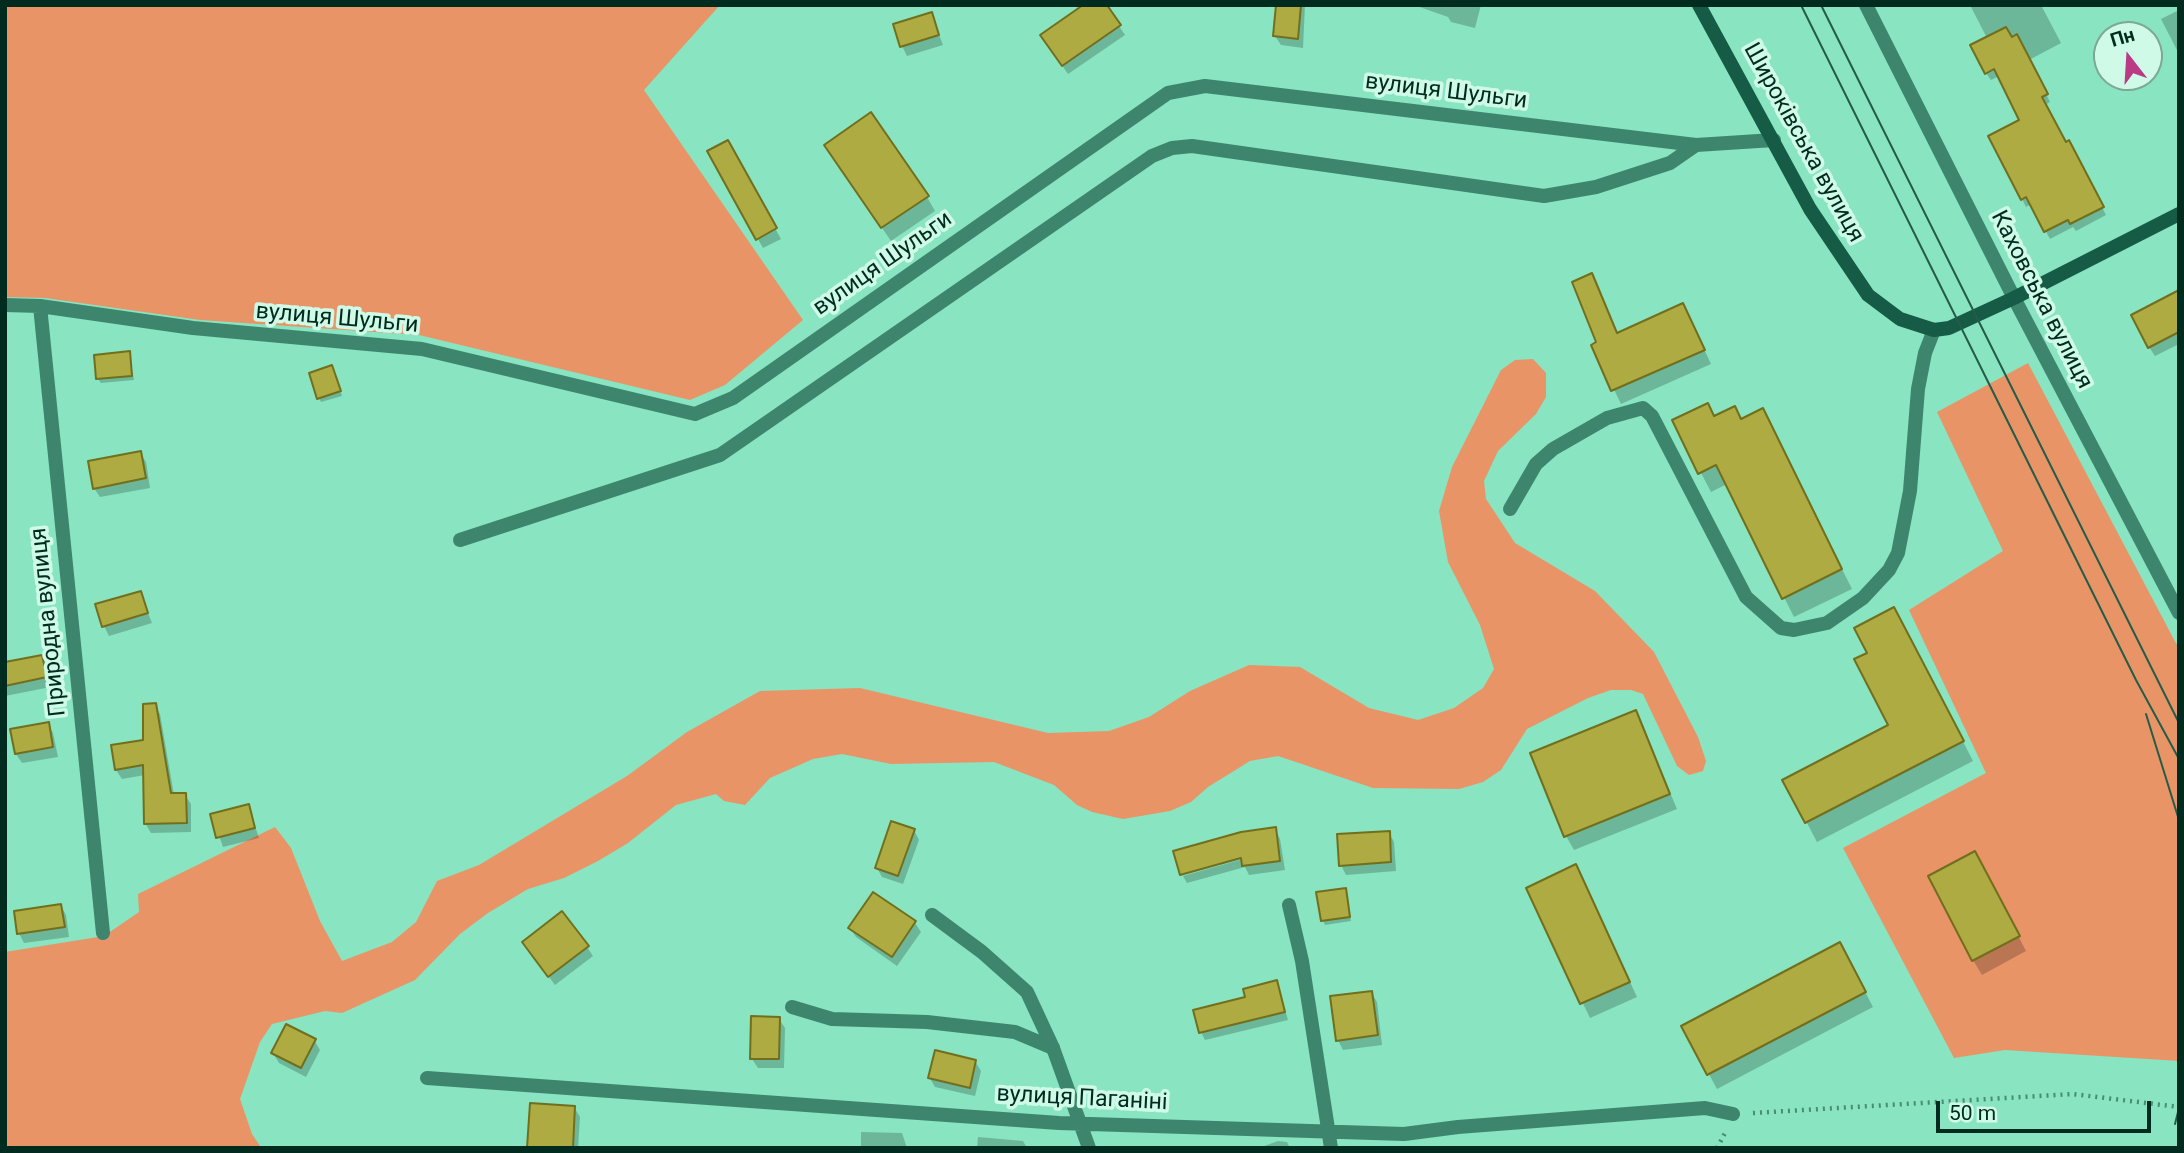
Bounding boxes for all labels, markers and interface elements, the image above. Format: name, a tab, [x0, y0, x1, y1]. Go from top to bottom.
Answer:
north arrow	[2093, 21, 2163, 91]
text: Пн	[2107, 23, 2137, 52]
street label: Широківська вулиця	[1737, 38, 1869, 248]
street label: вулиця Шульги	[1363, 68, 1529, 116]
street label: вулиця Шульги	[808, 206, 958, 322]
street label: Каховська вулиця	[1984, 206, 2098, 394]
street label: вулиця Шульги	[255, 298, 419, 340]
street label: Природна вулиця	[25, 526, 73, 718]
street label: вулиця Паганіні	[996, 1081, 1168, 1117]
scale bar	[1939, 1086, 2154, 1130]
text: 50 m	[1949, 1101, 1996, 1125]

